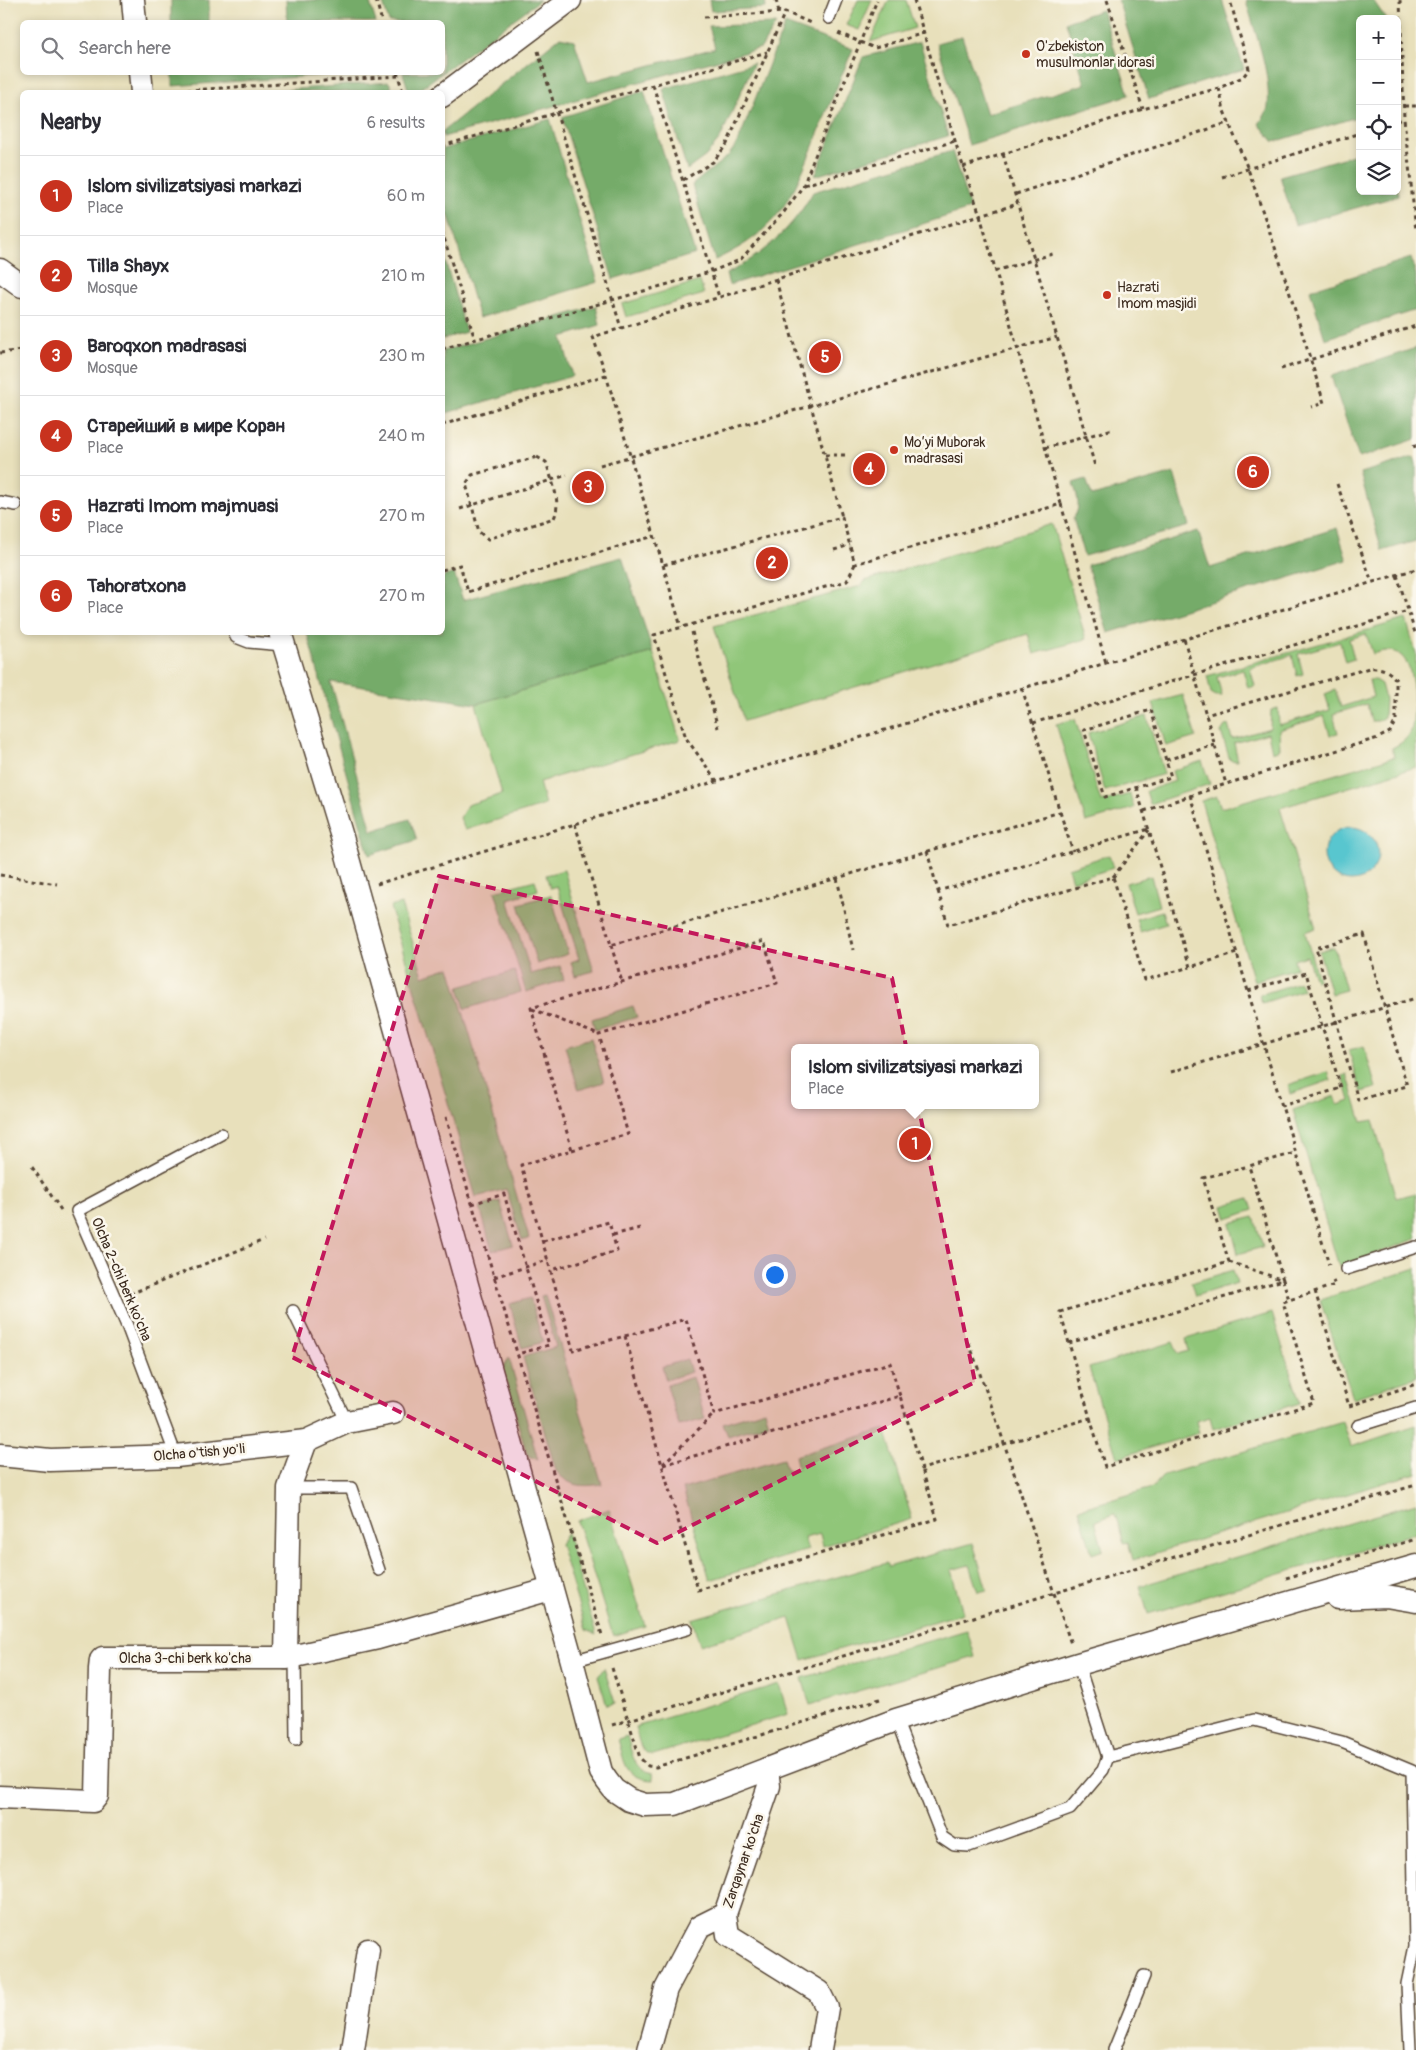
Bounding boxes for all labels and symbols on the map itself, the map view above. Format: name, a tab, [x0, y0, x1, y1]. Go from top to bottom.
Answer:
place label: O'zbekiston musulmonlar idorasi	[1036, 38, 1155, 71]
marker: O'zbekiston musulmonlar idorasi	[1020, 48, 1032, 60]
place label: Hazrati Imom masjidi	[1117, 279, 1197, 312]
marker: Hazrati Imom masjidi	[1101, 289, 1113, 301]
pin: 5	[809, 338, 841, 376]
place label: Mo’yi Muborak madrasasi	[904, 434, 985, 467]
marker: Mo’yi Muborak madrasasi	[888, 444, 900, 456]
pin: 4	[853, 450, 885, 488]
pin: 6	[1237, 453, 1269, 491]
pin: 3	[572, 468, 604, 506]
pin: 2	[756, 544, 788, 582]
pin: 1	[899, 1125, 931, 1163]
street label: Olcha 2-chi berk ko'cha	[88, 1215, 155, 1344]
your location	[762, 1262, 788, 1288]
street label: Olcha o'tish yo'li	[153, 1440, 246, 1465]
street label: Olcha 3-chi berk ko'cha	[119, 1650, 251, 1667]
street label: Zarqaynar ko'cha	[719, 1812, 768, 1911]

